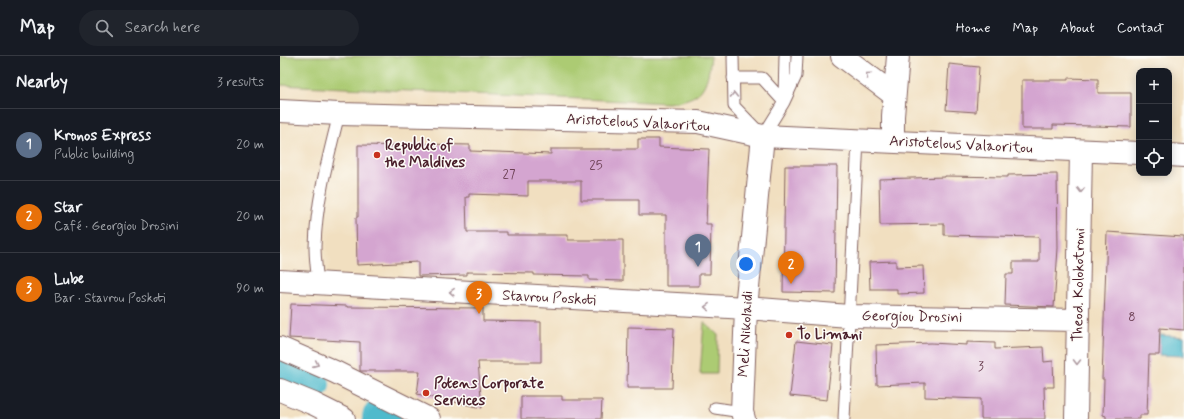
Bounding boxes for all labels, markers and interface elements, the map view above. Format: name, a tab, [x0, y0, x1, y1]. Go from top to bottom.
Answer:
search box	[79, 10, 359, 46]
text: Map	[20, 15, 55, 40]
icon: search	[93, 17, 115, 39]
text: Search here	[125, 18, 200, 38]
text: Home	[956, 19, 990, 37]
text: Map	[1012, 19, 1038, 37]
text: About	[1060, 19, 1095, 37]
text: Contact	[1117, 19, 1164, 37]
map controls	[1136, 68, 1172, 176]
button: +	[1136, 68, 1172, 104]
text: Nearby	[16, 71, 68, 93]
one-way arrow	[866, 73, 873, 80]
text: 3 results	[217, 74, 264, 91]
one-way arrow	[730, 92, 738, 98]
button: −	[1136, 104, 1172, 140]
street label: Aristotelous Valaoritou	[566, 109, 711, 137]
text: Kronos Express	[54, 126, 151, 146]
street label: Aristotelous Valaoritou	[889, 131, 1034, 159]
text: 1	[26, 136, 32, 153]
text: 20 m	[236, 136, 264, 153]
place label: Republic of the Maldives	[384, 136, 466, 173]
button: locate	[1136, 140, 1172, 176]
text: Public building	[54, 146, 134, 163]
marker: Republic of the Maldives	[372, 150, 382, 160]
house number: 25	[589, 157, 603, 174]
house number: 27	[503, 166, 516, 183]
one-way arrow	[1076, 187, 1085, 193]
text: Star	[54, 198, 82, 218]
text: 2	[26, 208, 32, 225]
text: 20 m	[236, 208, 264, 225]
text: Café · Georgiou Drosini	[54, 218, 179, 235]
street label: Theod. Kolokotroni	[1068, 228, 1090, 342]
pin: 1	[685, 234, 711, 267]
pin: 2	[778, 251, 804, 284]
your location	[736, 254, 756, 274]
text: Lube	[54, 270, 84, 290]
text: 3	[26, 280, 32, 297]
text: 90 m	[236, 280, 264, 297]
pin: 3	[466, 281, 492, 314]
street label: Stavrou Poskoti	[502, 286, 597, 310]
one-way arrow	[449, 288, 455, 296]
text: Bar · Stavrou Poskoti	[54, 290, 165, 307]
street label: Meli Nikolaidi	[734, 290, 758, 378]
one-way arrow	[704, 302, 710, 311]
street label: Georgiou Drosini	[861, 306, 963, 329]
house number: 8	[1128, 309, 1136, 326]
place label: To Limani	[797, 325, 863, 345]
marker: To Limani	[784, 330, 794, 340]
house number: 3	[978, 358, 984, 375]
one-way arrow	[312, 359, 319, 367]
one-way arrow	[1073, 359, 1082, 365]
place label: Potens Corporate Services	[434, 374, 545, 411]
marker: Potens Corporate Services	[421, 388, 431, 398]

